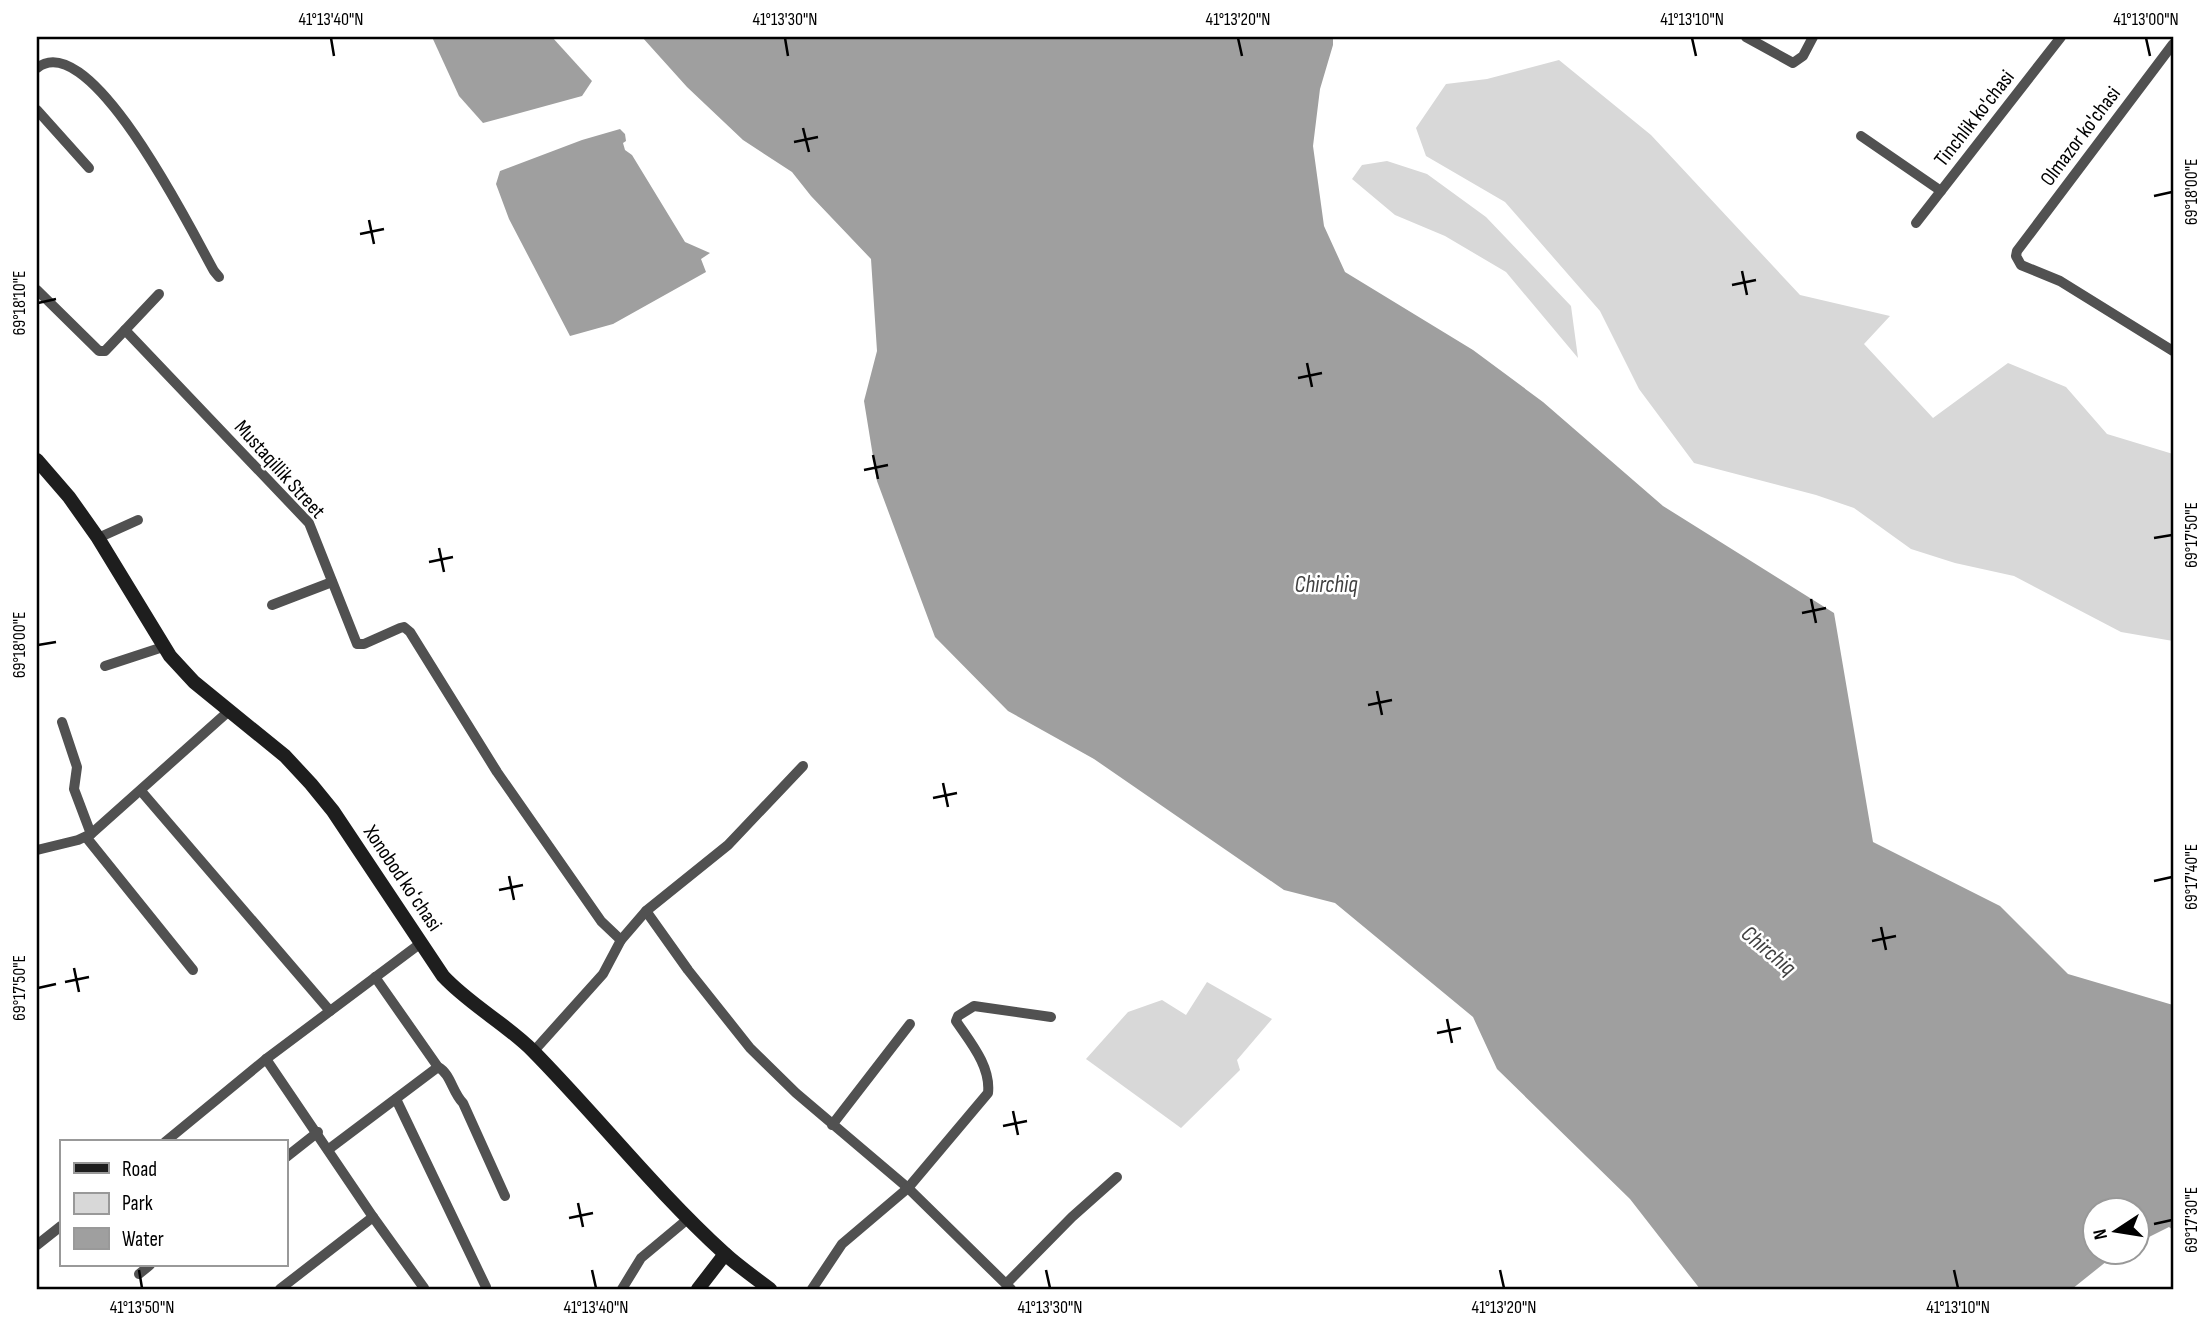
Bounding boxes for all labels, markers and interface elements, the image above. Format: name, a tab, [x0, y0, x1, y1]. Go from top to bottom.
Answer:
text: 41°13'40"N	[299, 9, 363, 30]
text: 41°13'30"N	[753, 9, 817, 30]
text: 41°13'20"N	[1206, 9, 1270, 30]
text: 41°13'10"N	[1660, 9, 1724, 30]
text: 41°13'00"N	[2113, 9, 2179, 30]
street label: Tinchlik ko'chasi	[1929, 65, 2020, 171]
street label: Olmazor ko'chasi	[2035, 82, 2126, 191]
text: 69°18'00"E	[2181, 159, 2202, 225]
text: 69°18'10"E	[9, 271, 30, 336]
street label: Mustaqillik Street	[229, 415, 330, 524]
text: 69°17'50"E	[2181, 502, 2202, 568]
water label: Chirchiq	[1294, 571, 1358, 599]
text: 69°18'00"E	[9, 612, 30, 678]
street label: Xonobod koʻchasi	[357, 820, 447, 936]
text: 69°17'40"E	[2181, 844, 2202, 910]
water label: Chirchiq	[1735, 920, 1802, 982]
text: 69°17'50"E	[9, 955, 30, 1021]
legend	[60, 1140, 287, 1266]
text: Road	[122, 1157, 157, 1182]
text: 69°17'30"E	[2181, 1187, 2202, 1253]
text: Park	[122, 1191, 153, 1216]
north arrow	[2080, 1196, 2150, 1266]
text: Water	[122, 1227, 164, 1252]
text: N	[2089, 1227, 2113, 1242]
text: 41°13'50"N	[110, 1297, 174, 1318]
text: 41°13'40"N	[564, 1297, 628, 1318]
text: 41°13'30"N	[1018, 1297, 1082, 1318]
text: 41°13'20"N	[1472, 1297, 1536, 1318]
text: 41°13'10"N	[1926, 1297, 1990, 1318]

